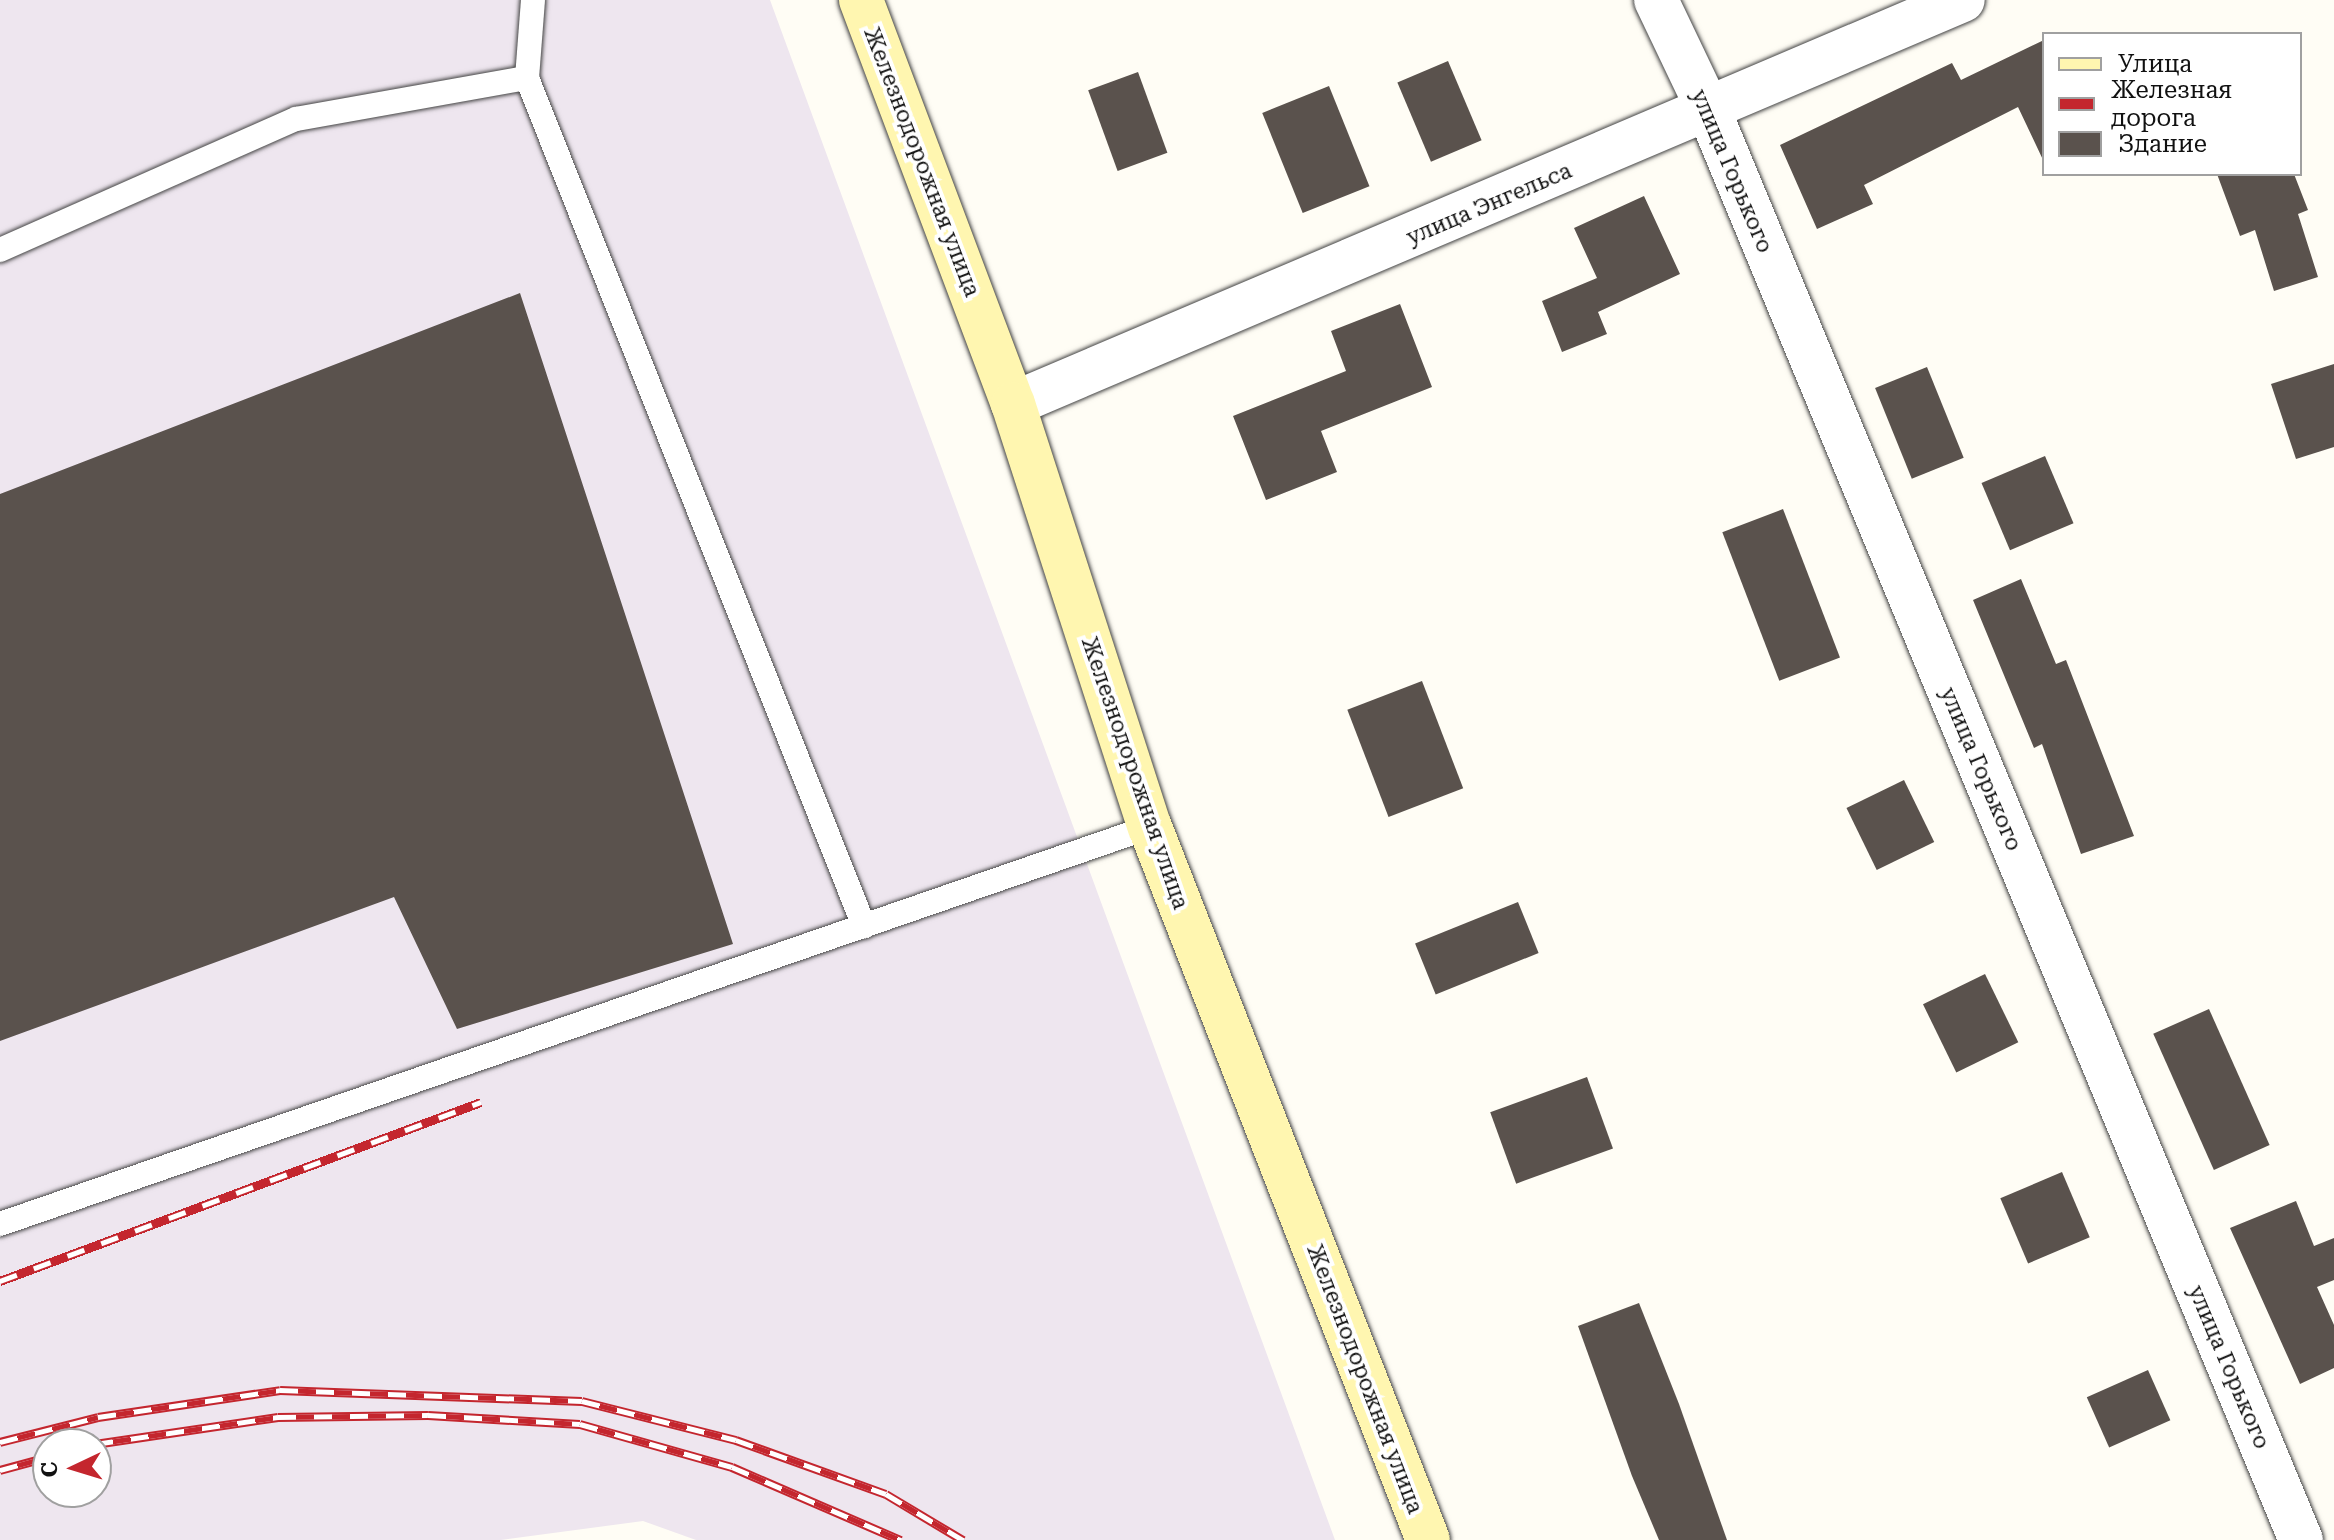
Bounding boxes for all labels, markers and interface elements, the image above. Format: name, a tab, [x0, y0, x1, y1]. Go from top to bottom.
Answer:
street label: Железнодорожная улица	[858, 24, 986, 300]
legend	[2042, 32, 2302, 176]
text: Улица	[2118, 50, 2192, 78]
text: Железная дорога	[2111, 76, 2232, 132]
street label: улица Горького	[1686, 85, 1778, 257]
text: Здание	[2118, 130, 2207, 158]
street label: улица Энгельса	[1403, 157, 1575, 251]
street label: Железнодорожная улица	[1076, 633, 1194, 913]
street label: улица Горького	[1935, 683, 2027, 855]
street label: Железнодорожная улица	[1301, 1241, 1429, 1517]
street label: улица Горького	[2183, 1281, 2275, 1453]
north arrow	[32, 1428, 112, 1508]
text: С	[37, 1461, 63, 1478]

